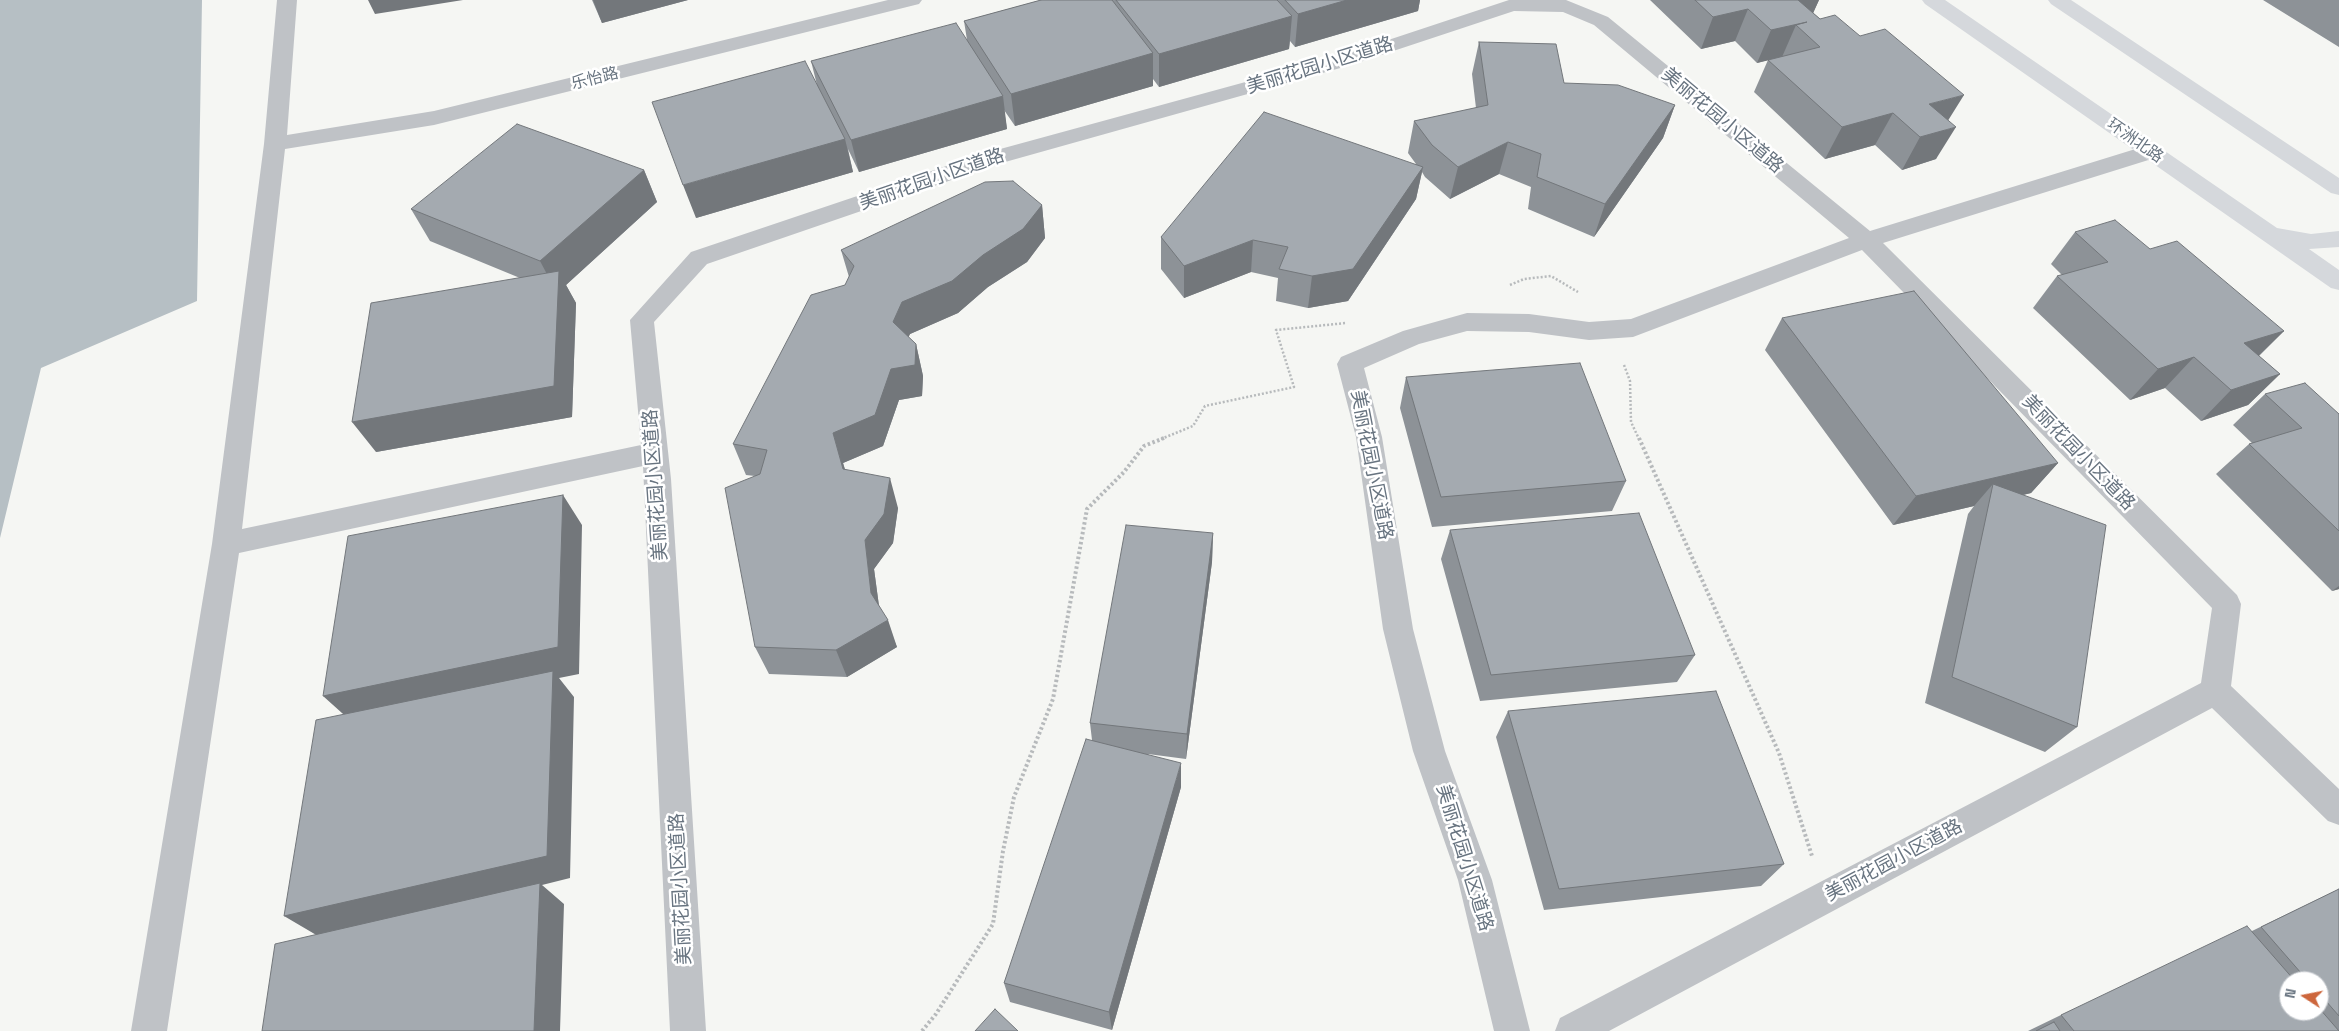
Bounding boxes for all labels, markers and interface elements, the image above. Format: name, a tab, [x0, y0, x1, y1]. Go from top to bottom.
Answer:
street label: 美丽花园小区道路	[1244, 33, 1396, 99]
street label: 美丽花园小区道路	[1656, 63, 1788, 179]
street label: 乐怡路	[569, 64, 621, 94]
street label: 环洲北路	[2103, 115, 2167, 167]
street label: 美丽花园小区道路	[856, 144, 1008, 216]
street label: 美丽花园小区道路	[1345, 388, 1397, 542]
street label: 美丽花园小区道路	[2017, 390, 2139, 516]
street label: 美丽花园小区道路	[639, 408, 673, 562]
street label: 美丽花园小区道路	[1431, 782, 1497, 934]
street label: 美丽花园小区道路	[666, 813, 696, 965]
street label: 美丽花园小区道路	[1822, 815, 1966, 907]
north arrow	[2279, 971, 2329, 1021]
text: N	[2281, 987, 2300, 1000]

